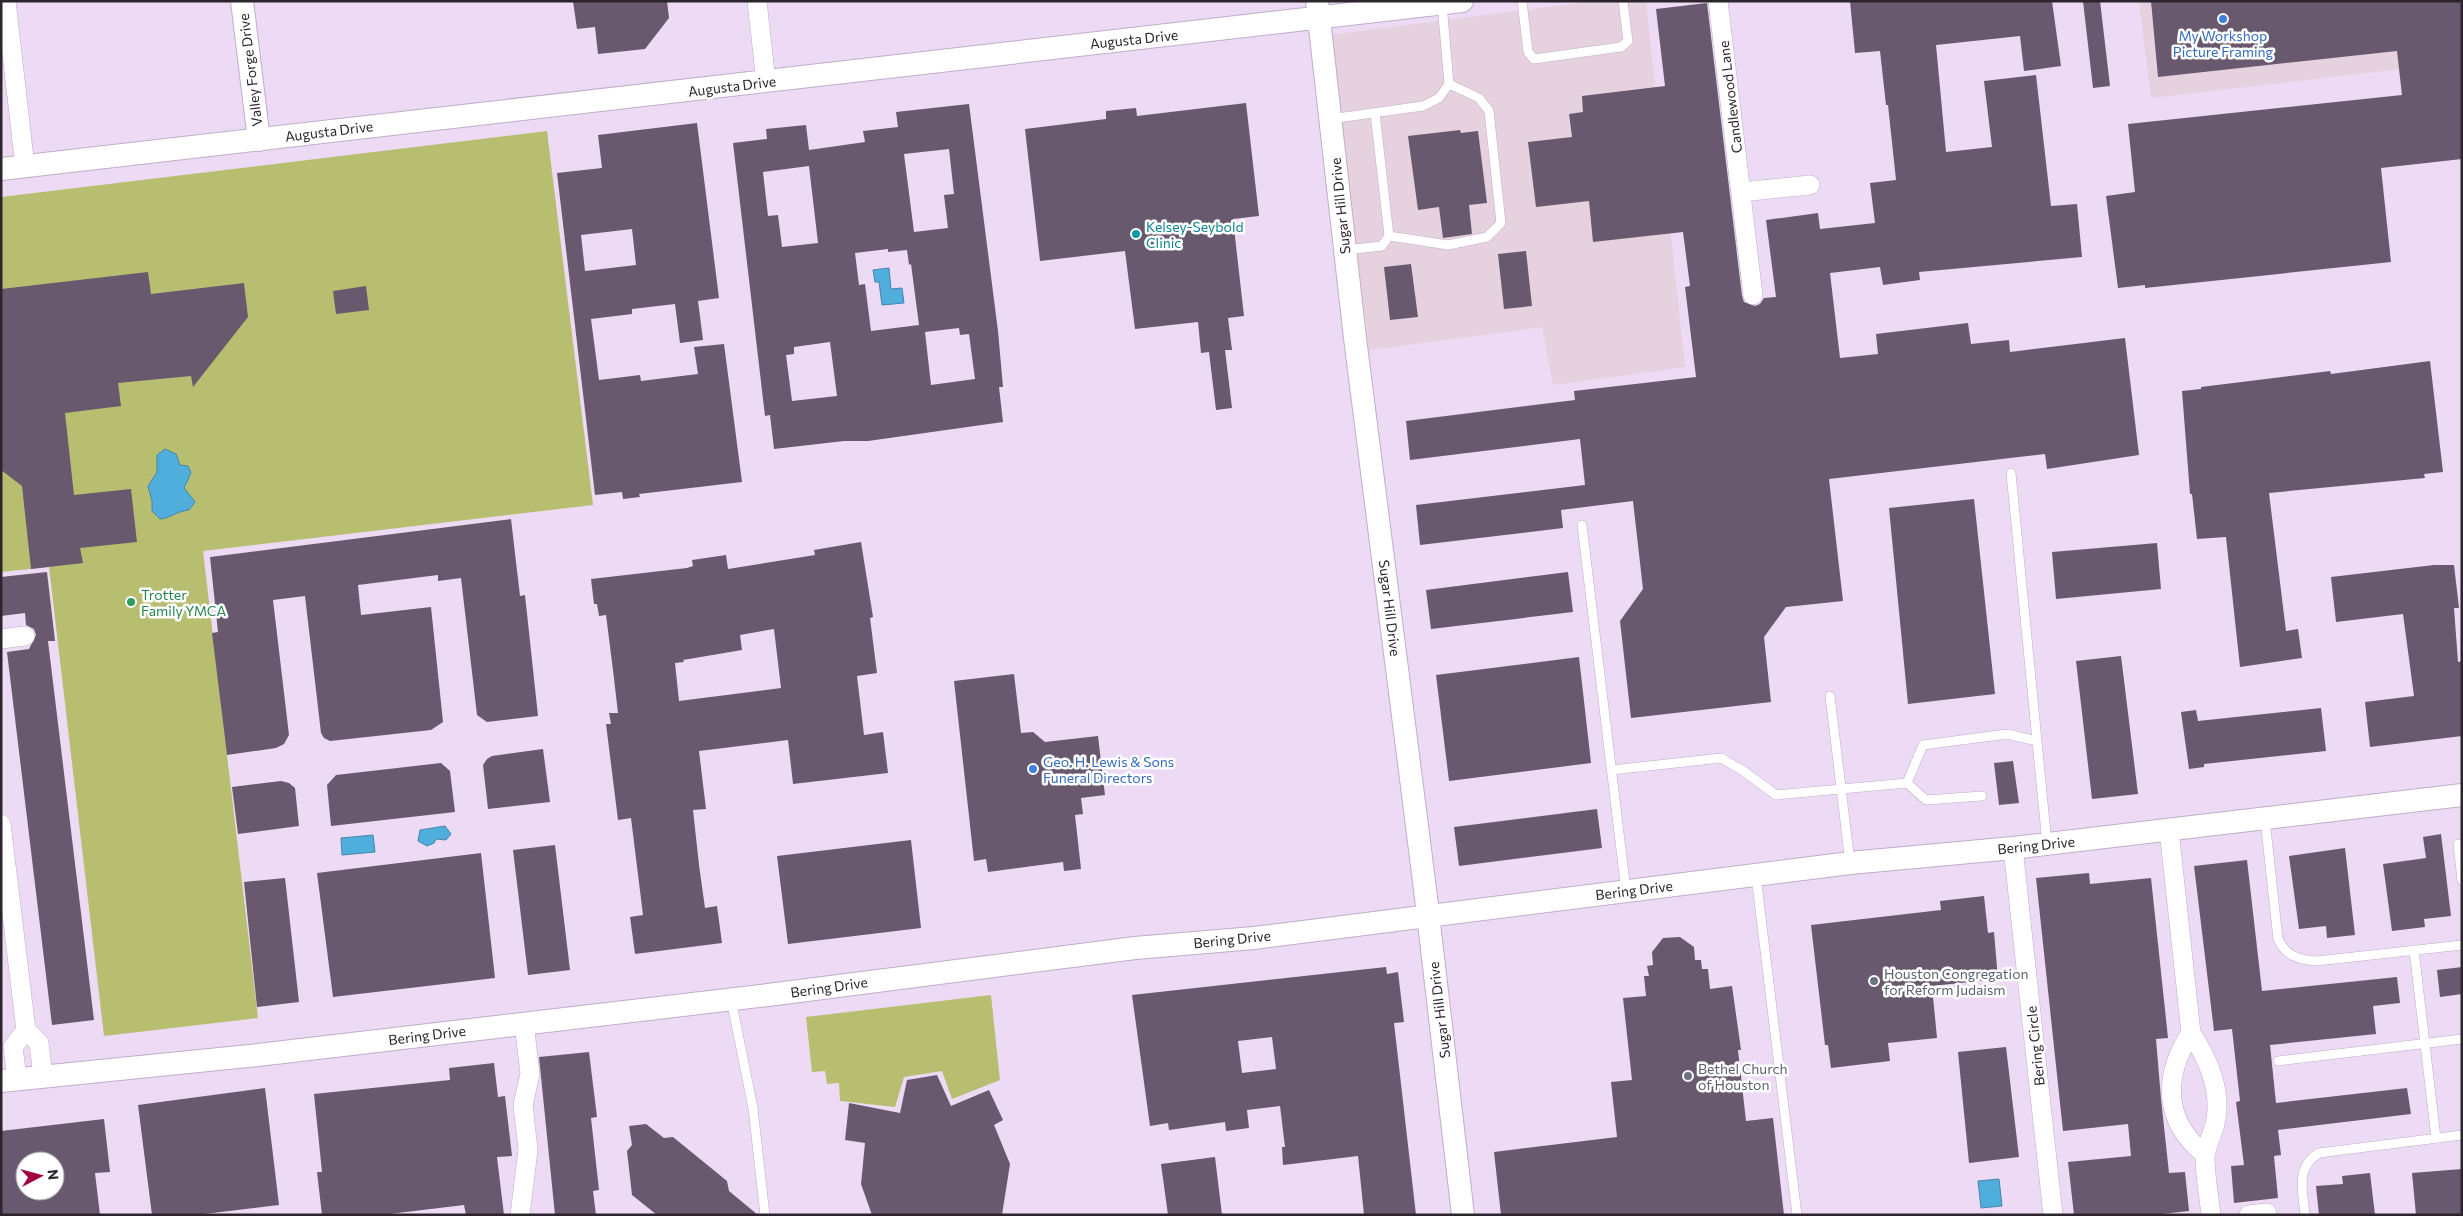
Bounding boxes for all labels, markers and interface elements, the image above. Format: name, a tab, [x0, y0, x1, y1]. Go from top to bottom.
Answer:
street label: Valley Forge Drive	[235, 13, 265, 127]
marker: My Workshop Picture Framing	[2217, 13, 2229, 25]
street label: Augusta Drive	[1089, 26, 1179, 52]
place label: My Workshop Picture Framing	[2173, 27, 2274, 60]
street label: Candlewood Lane	[1715, 40, 1745, 154]
street label: Augusta Drive	[687, 72, 777, 100]
street label: Augusta Drive	[284, 117, 374, 145]
street label: Sugar Hill Drive	[1326, 157, 1354, 255]
place label: Kelsey-Seybold Clinic	[1146, 218, 1244, 251]
marker: Kelsey-Seybold Clinic	[1130, 228, 1142, 240]
street label: Sugar Hill Drive	[1376, 559, 1404, 657]
place label: Trotter Family YMCA	[141, 586, 226, 619]
marker: Trotter Family YMCA	[125, 596, 137, 608]
place label: Geo. H. Lewis & Sons Funeral Directors	[1043, 753, 1174, 786]
marker: Geo. H. Lewis & Sons Funeral Directors	[1027, 763, 1039, 775]
street label: Bering Drive	[1996, 832, 2076, 858]
street label: Bering Drive	[1594, 877, 1674, 903]
street label: Bering Drive	[1192, 926, 1272, 952]
street label: Sugar Hill Drive	[1425, 961, 1453, 1059]
place label: Houston Congregation for Reform Judaism	[1884, 965, 2029, 998]
street label: Bering Drive	[789, 973, 869, 1001]
marker: Houston Congregation for Reform Judaism	[1868, 975, 1880, 987]
street label: Bering Circle	[2022, 1005, 2048, 1087]
street label: Bering Drive	[387, 1022, 467, 1048]
place label: Bethel Church of Houston	[1698, 1060, 1787, 1093]
marker: Bethel Church of Houston	[1682, 1070, 1694, 1082]
north arrow	[15, 1151, 65, 1201]
text: N	[44, 1168, 62, 1181]

